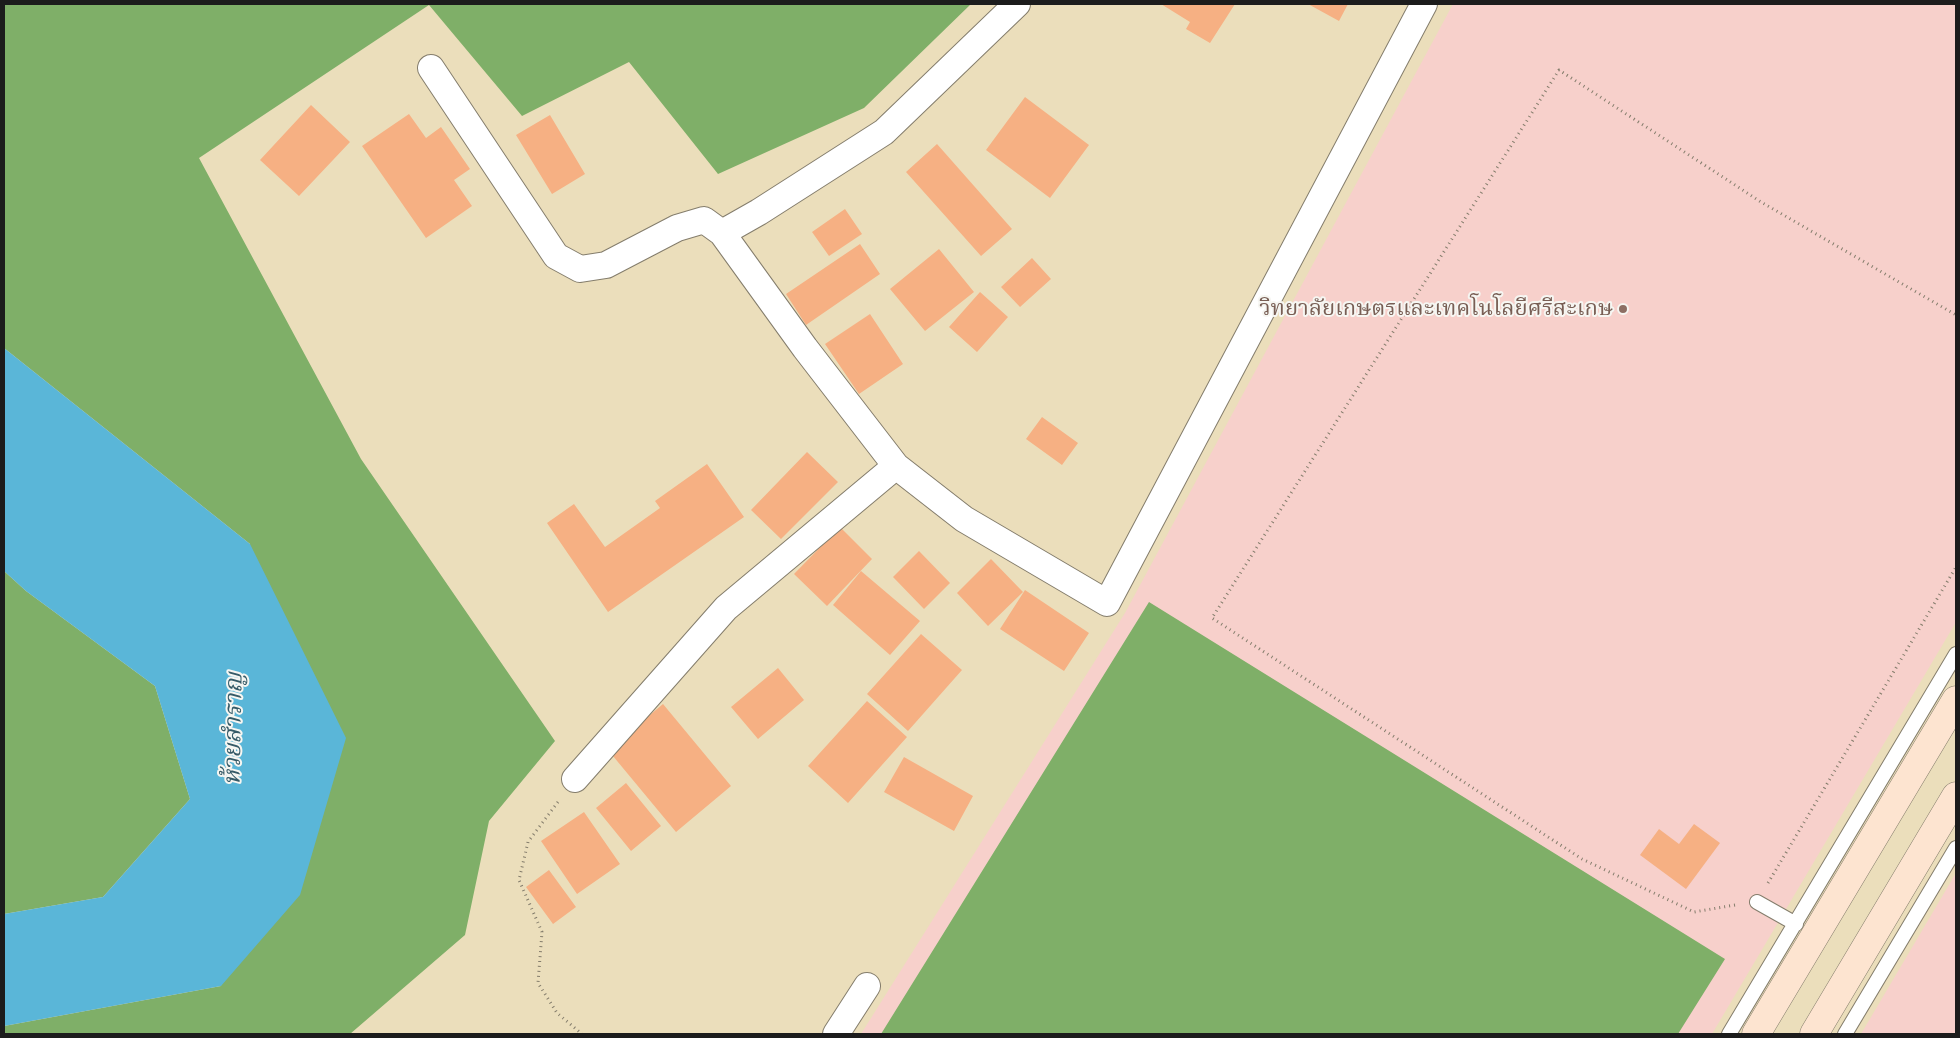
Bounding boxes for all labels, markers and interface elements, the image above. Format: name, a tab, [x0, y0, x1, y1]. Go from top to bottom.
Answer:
place label: วิทยาลัยเกษตรและเทคโนโลยีศรีสะเกษ	[1259, 296, 1613, 322]
marker: วิทยาลัยเกษตรและเทคโนโลยีศรีสะเกษ	[1617, 303, 1629, 315]
water label: ห้วยสำราญ	[219, 672, 249, 786]

